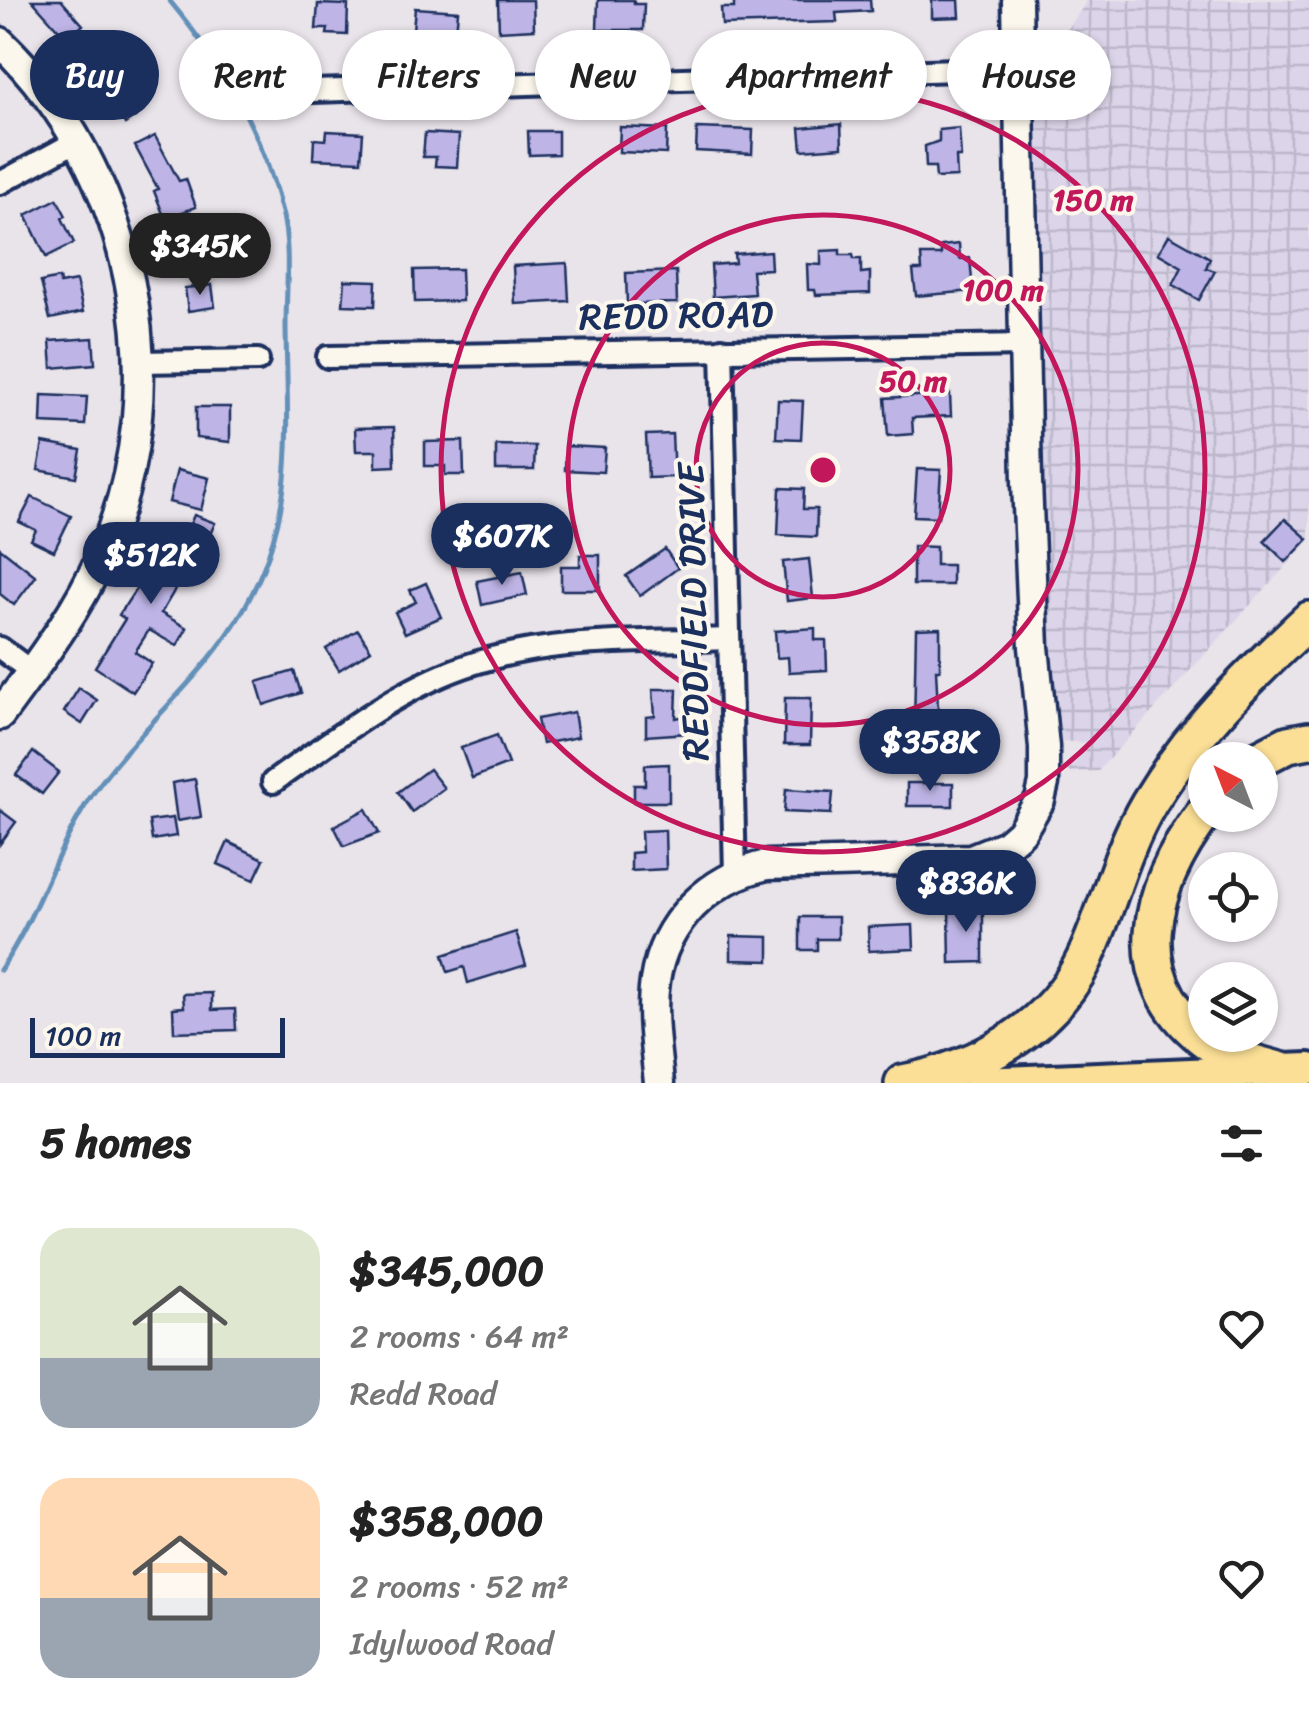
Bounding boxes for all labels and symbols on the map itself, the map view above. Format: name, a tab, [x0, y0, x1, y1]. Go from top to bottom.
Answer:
text: 150 m	[1053, 173, 1134, 227]
pin: $345K	[130, 213, 270, 298]
text: 100 m	[962, 263, 1044, 317]
street label: REDD ROAD	[578, 280, 774, 351]
text: 50 m	[879, 354, 947, 408]
centre of rings	[805, 452, 841, 488]
street label: REDDFIELD DRIVE	[657, 461, 730, 761]
pin: $607K	[432, 503, 572, 588]
pin: $512K	[81, 522, 221, 607]
pin: $358K	[860, 709, 1000, 794]
north arrow	[1188, 742, 1278, 832]
pin: $836K	[896, 850, 1036, 935]
scale bar	[30, 1013, 285, 1058]

